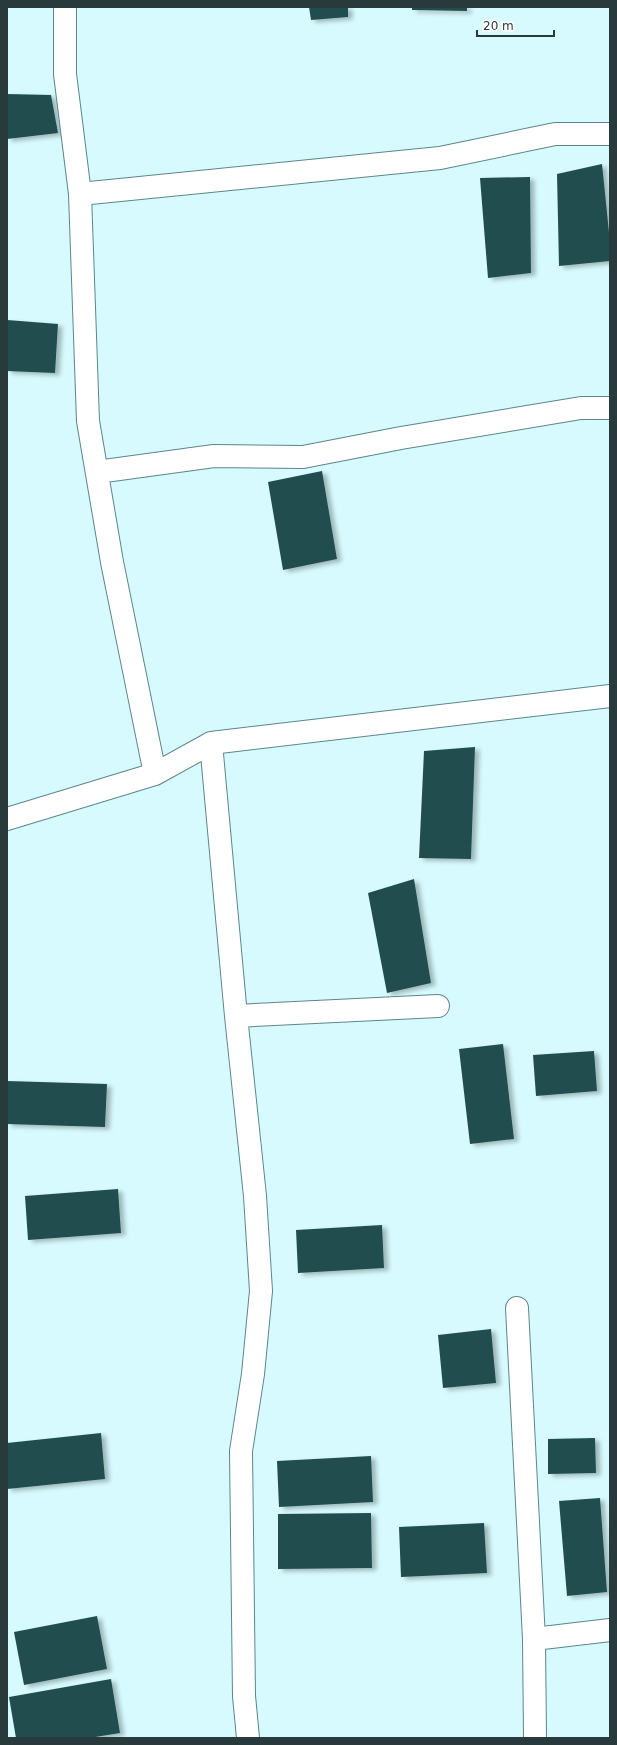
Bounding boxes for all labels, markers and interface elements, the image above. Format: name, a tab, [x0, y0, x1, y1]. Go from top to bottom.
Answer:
scale bar	[477, 12, 554, 38]
text: 20 m	[483, 19, 514, 33]

